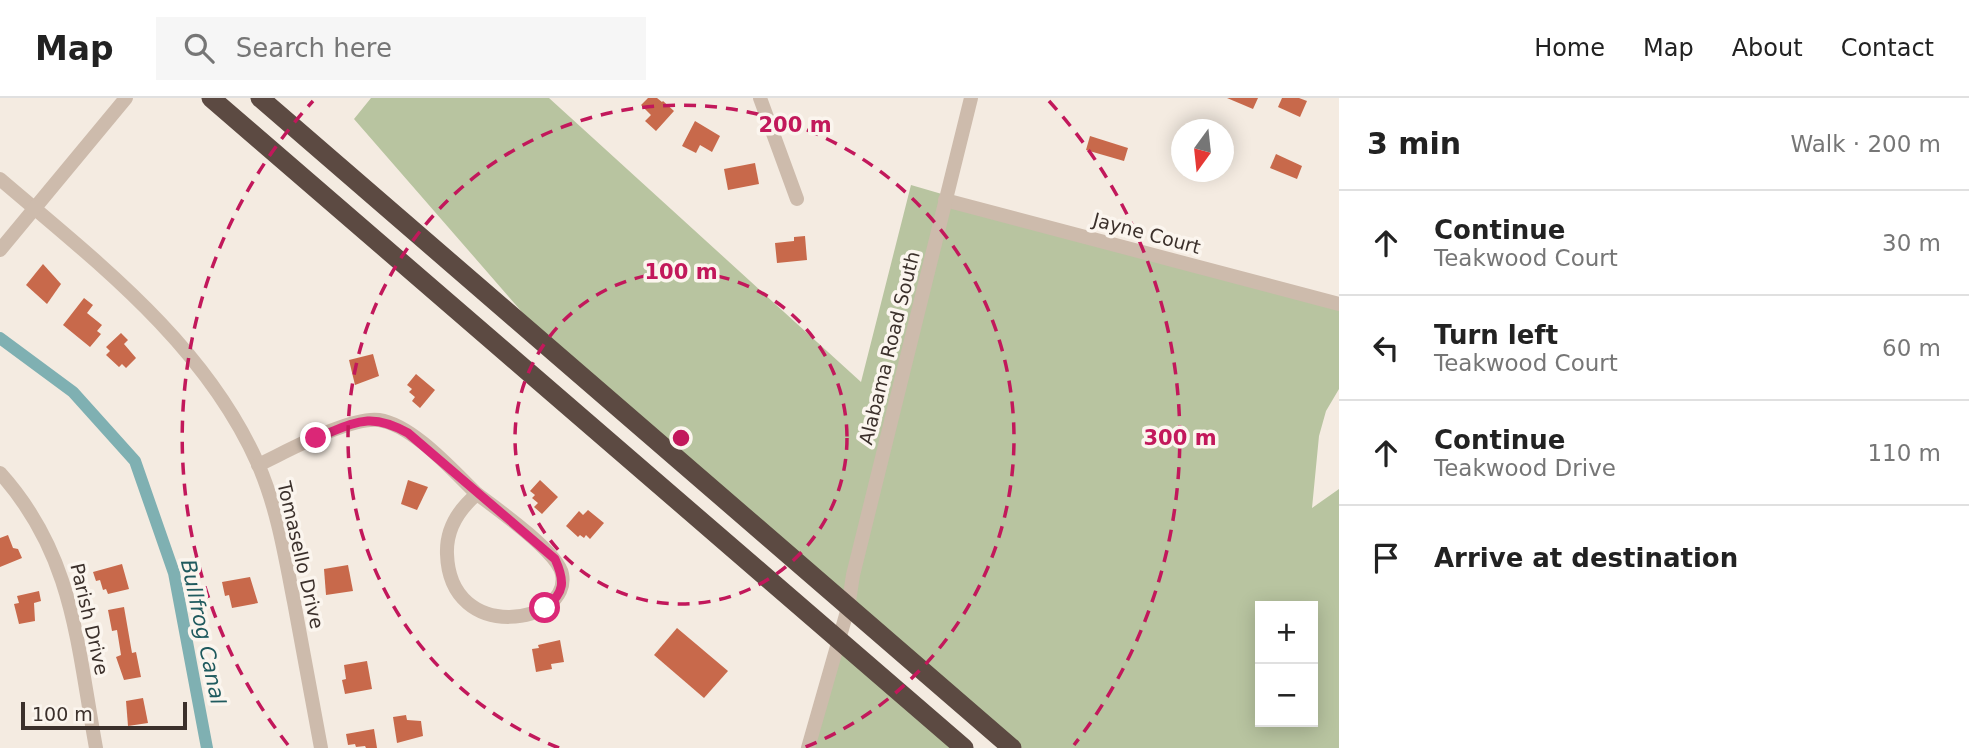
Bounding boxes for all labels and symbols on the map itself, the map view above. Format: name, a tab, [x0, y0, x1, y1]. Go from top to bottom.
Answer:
text: 200 m	[758, 113, 832, 137]
north arrow	[1171, 119, 1234, 182]
street label: Jayne Court	[1090, 208, 1203, 258]
street label: Alabama Road South	[854, 249, 924, 447]
text: 100 m	[644, 260, 718, 284]
route end	[300, 422, 331, 453]
centre of rings	[669, 426, 693, 450]
text: 300 m	[1143, 426, 1217, 450]
street label: Tomasello Drive	[273, 478, 329, 631]
water label: Bullfrog Canal	[176, 557, 230, 707]
street label: Parish Drive	[66, 561, 114, 677]
route start	[529, 592, 560, 623]
scale bar	[21, 699, 187, 731]

